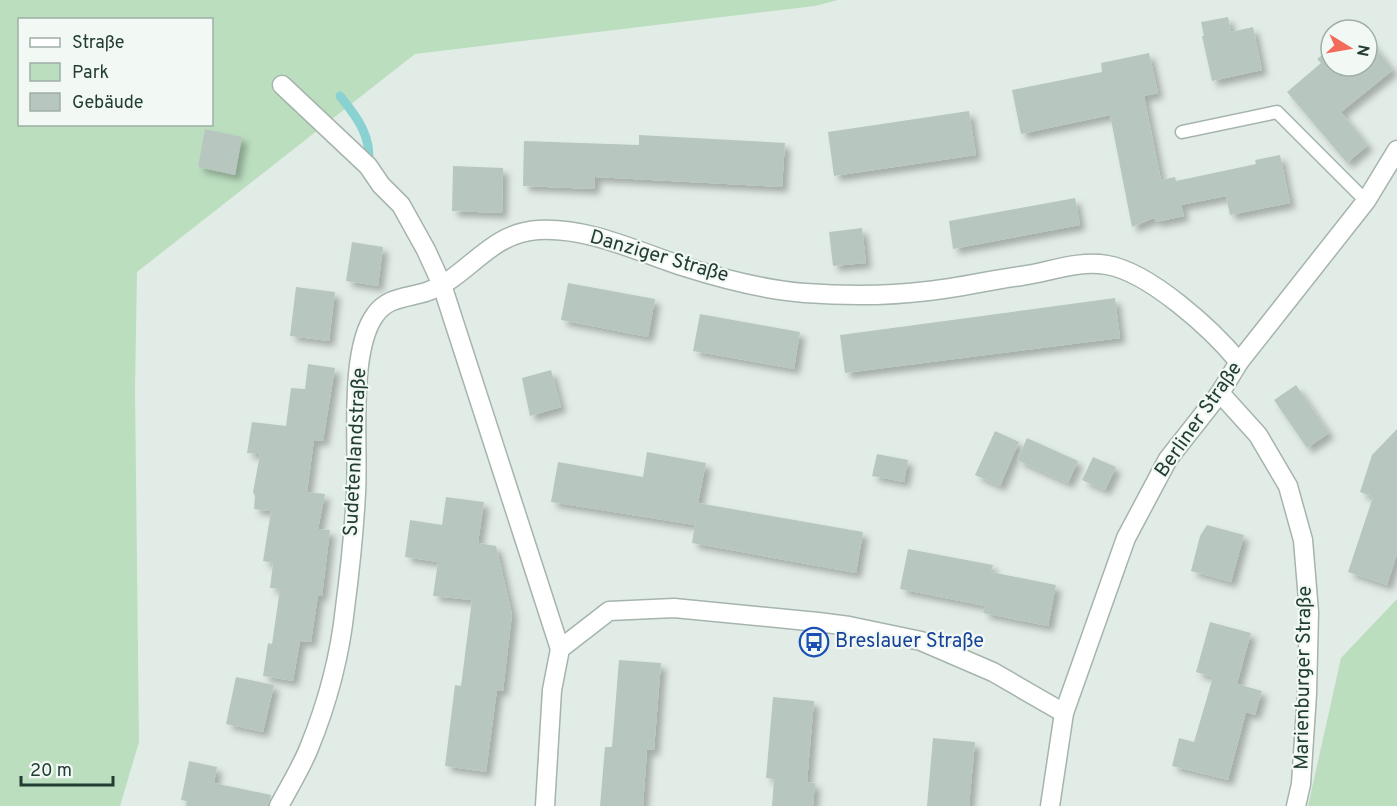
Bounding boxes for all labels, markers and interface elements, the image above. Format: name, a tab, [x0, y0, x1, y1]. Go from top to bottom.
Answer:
legend	[18, 18, 213, 126]
north arrow	[1319, 18, 1379, 78]
text: Straße	[72, 32, 124, 55]
text: N	[1351, 43, 1373, 58]
text: Park	[72, 62, 109, 85]
text: Gebäude	[72, 92, 144, 115]
street label: Danziger Straße	[587, 225, 731, 289]
street label: Berliner Straße	[1149, 357, 1249, 483]
street label: Sudetenlandstraße	[339, 367, 373, 537]
street label: Marienburger Straße	[1289, 586, 1319, 770]
bus stop icon: Breslauer Straße	[798, 626, 830, 658]
place label: Breslauer Straße	[835, 629, 984, 655]
scale bar	[21, 749, 112, 787]
text: 20 m	[30, 760, 72, 783]

